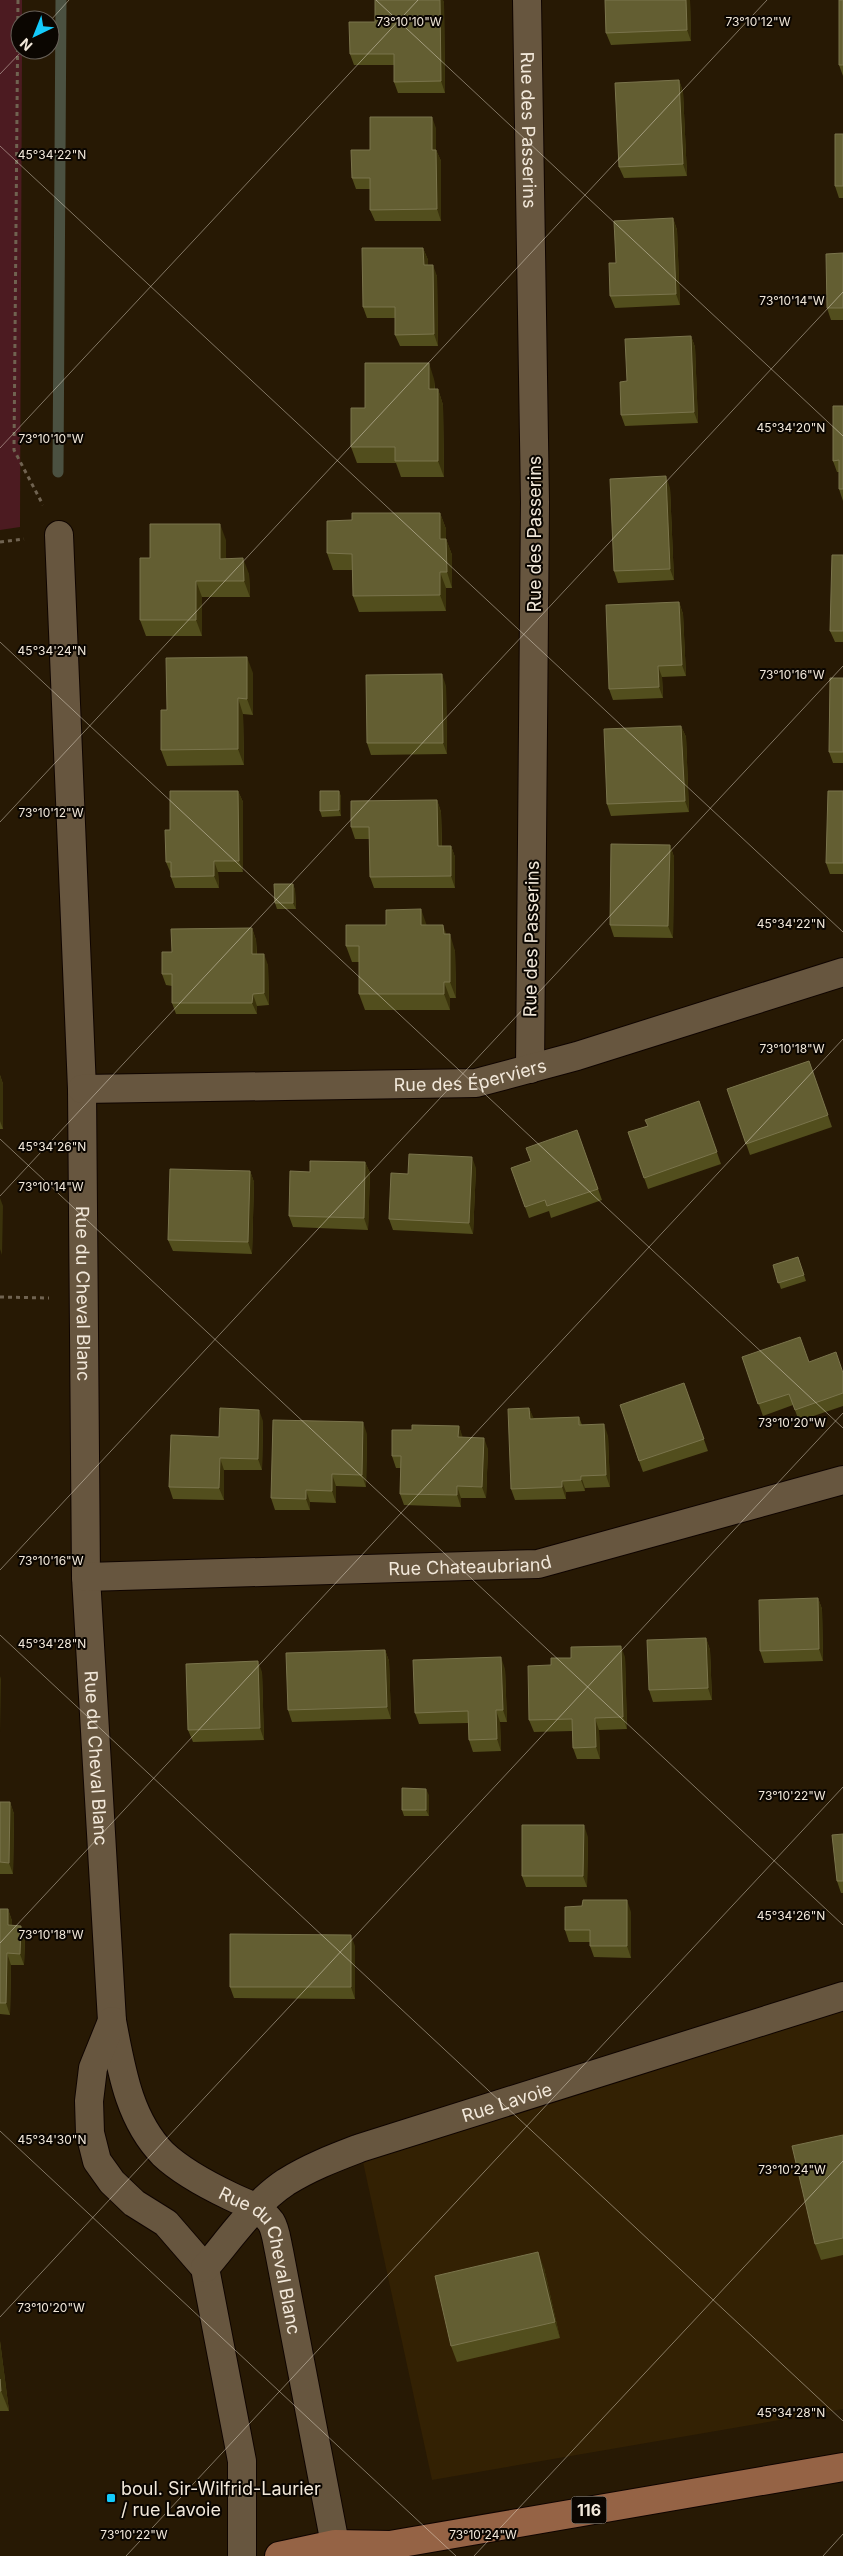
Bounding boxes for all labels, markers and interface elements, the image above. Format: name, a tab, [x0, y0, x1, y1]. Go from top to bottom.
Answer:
north arrow	[10, 10, 60, 60]
text: 73°10'10"W	[376, 14, 442, 29]
text: 73°10'12"W	[726, 14, 791, 29]
text: N	[16, 35, 35, 55]
street label: Rue des Passerins	[517, 52, 541, 208]
text: 45°34'22"N	[18, 147, 86, 162]
text: 73°10'14"W	[759, 293, 825, 308]
text: 45°34'20"N	[757, 420, 825, 435]
text: 73°10'10"W	[18, 431, 84, 446]
street label: Rue des Passerins	[524, 456, 545, 612]
text: 45°34'24"N	[18, 643, 86, 658]
text: 73°10'16"W	[759, 667, 825, 682]
text: 73°10'12"W	[19, 805, 84, 820]
street label: Rue des Passerins	[519, 861, 543, 1017]
text: 45°34'22"N	[757, 916, 825, 931]
text: 73°10'18"W	[759, 1041, 825, 1056]
street label: Rue des Éperviers	[393, 1054, 549, 1095]
text: 45°34'26"N	[18, 1139, 86, 1154]
text: 73°10'14"W	[18, 1179, 84, 1194]
street label: Rue du Cheval Blanc	[72, 1206, 95, 1381]
text: 73°10'20"W	[758, 1415, 826, 1430]
street label: Rue Chateaubriand	[388, 1550, 554, 1579]
text: 73°10'16"W	[18, 1553, 84, 1568]
text: 45°34'28"N	[18, 1636, 86, 1651]
street label: Rue du Cheval Blanc	[81, 1670, 112, 1846]
text: 73°10'22"W	[758, 1788, 826, 1803]
text: 45°34'26"N	[757, 1908, 825, 1923]
text: 73°10'18"W	[18, 1927, 84, 1942]
street label: Rue Lavoie	[459, 2078, 554, 2126]
text: 45°34'30"N	[18, 2132, 86, 2147]
text: 73°10'24"W	[758, 2162, 826, 2177]
street label: Rue du Cheval Blanc	[216, 2182, 305, 2336]
text: 73°10'20"W	[17, 2300, 85, 2315]
text: 45°34'28"N	[757, 2405, 825, 2420]
place label: boul. Sir-Wilfrid-Laurier / rue Lavoie	[121, 2478, 321, 2520]
marker: boul. Sir-Wilfrid-Laurier / rue Lavoie	[105, 2492, 117, 2504]
road number: 116	[572, 2496, 606, 2524]
text: 73°10'22"W	[100, 2527, 168, 2542]
text: 73°10'24"W	[449, 2527, 517, 2542]

